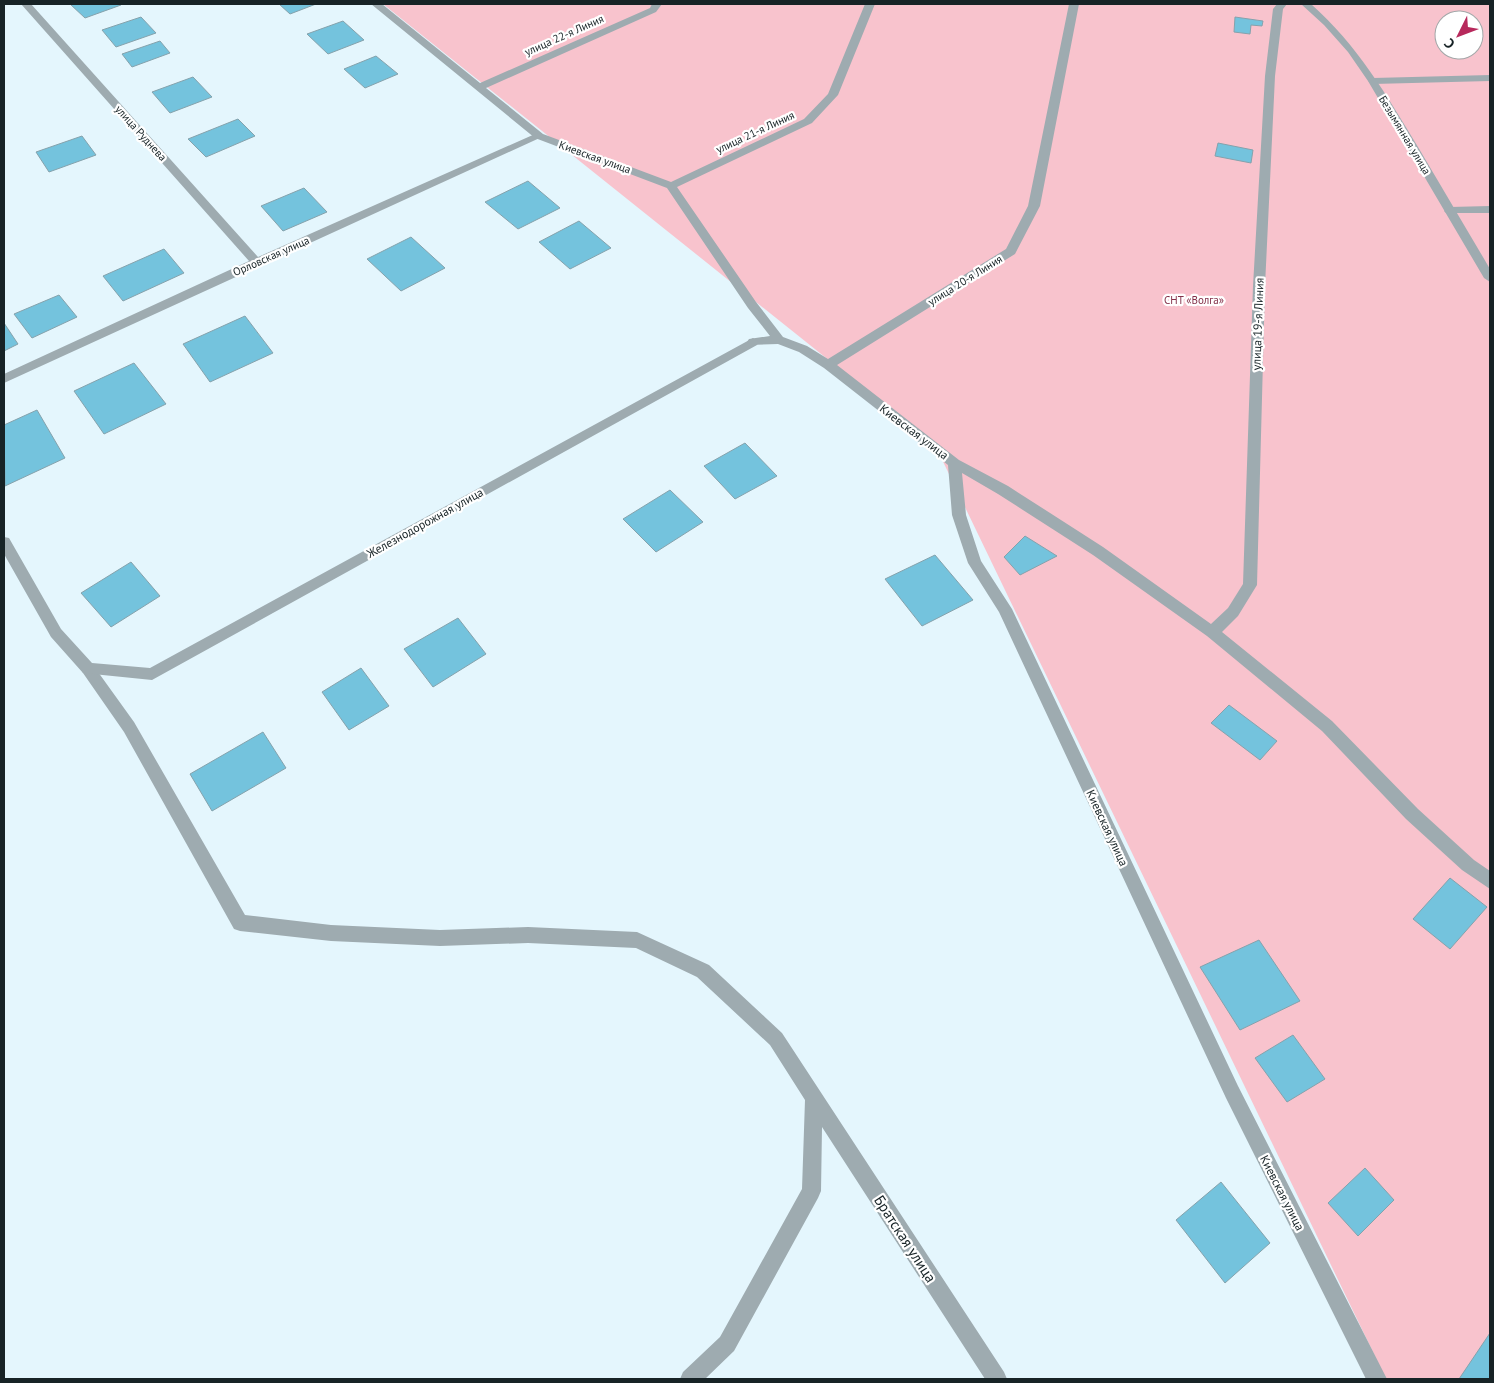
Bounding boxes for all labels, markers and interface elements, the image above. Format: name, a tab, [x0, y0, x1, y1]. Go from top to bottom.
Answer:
north arrow	[1434, 10, 1484, 60]
street label: улица 22-я Линия	[522, 11, 606, 59]
text: С	[1440, 35, 1459, 53]
street label: Безымянная улица	[1376, 93, 1434, 177]
street label: улица Руднева	[112, 102, 170, 164]
street label: улица 21-я Линия	[714, 108, 796, 156]
street label: Киевская улица	[557, 137, 633, 177]
street label: Орловская улица	[231, 233, 311, 279]
street label: улица 20-я Линия	[925, 252, 1005, 308]
street label: улица 19-я Линия	[1248, 277, 1267, 371]
park label: СНТ «Волга»	[1164, 293, 1224, 307]
street label: Киевская улица	[877, 401, 952, 462]
street label: Железнодорожная улица	[363, 484, 486, 561]
street label: Киевская улица	[1083, 787, 1132, 868]
street label: Киевская улица	[1257, 1153, 1308, 1233]
street label: Братская улица	[870, 1192, 941, 1286]

